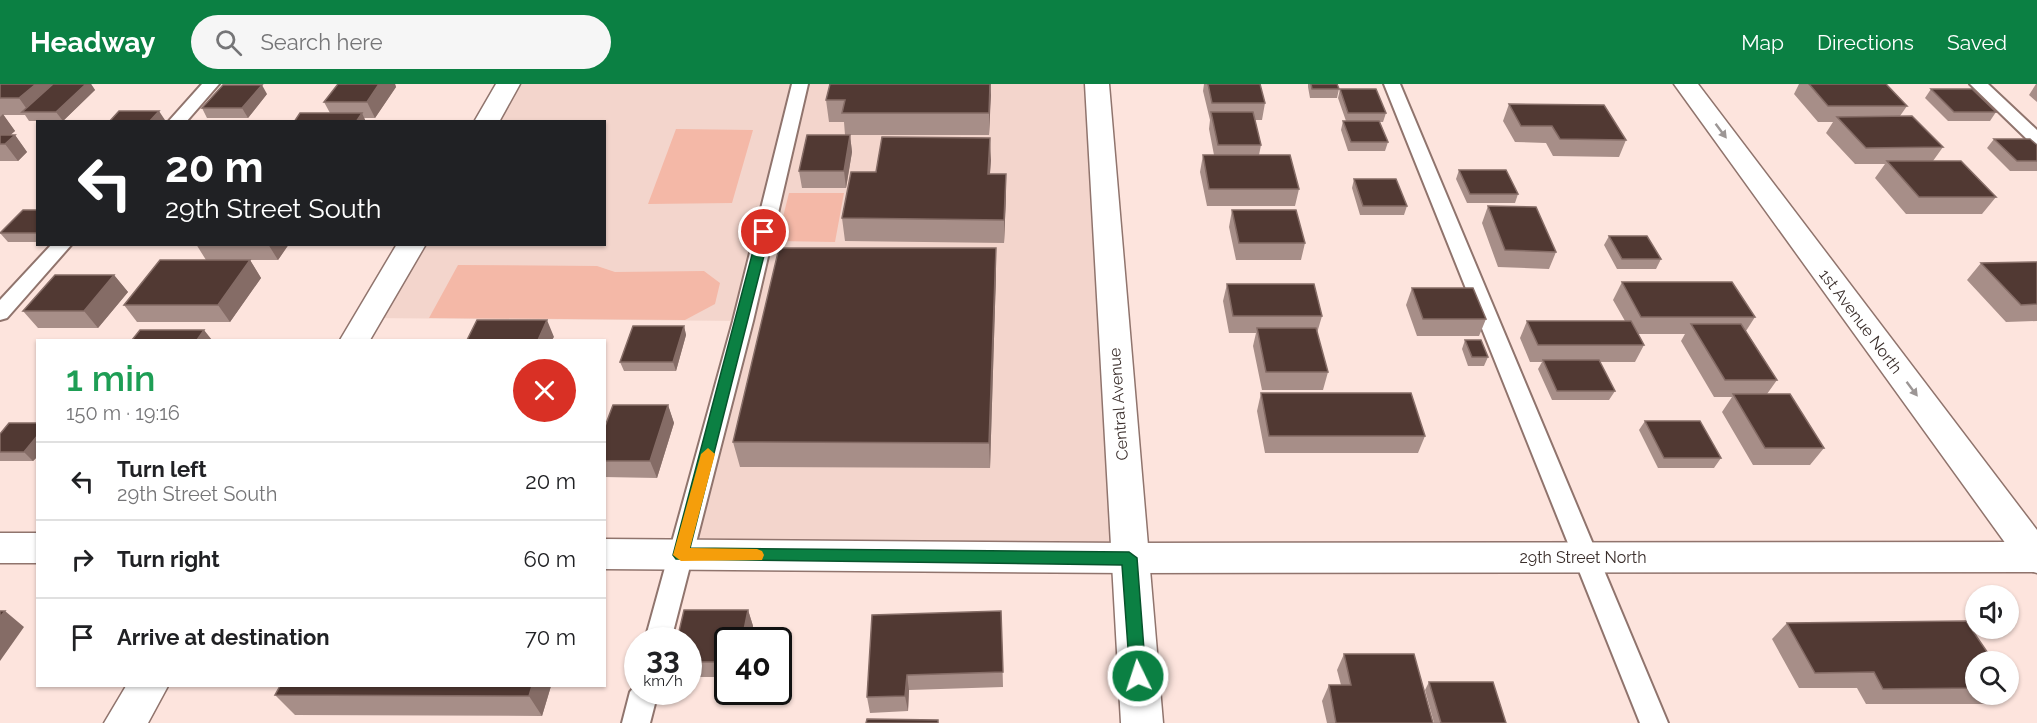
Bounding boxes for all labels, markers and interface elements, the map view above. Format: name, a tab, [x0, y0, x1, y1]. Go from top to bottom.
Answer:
search box	[191, 15, 611, 69]
text: Headway	[30, 26, 155, 59]
icon: search	[212, 26, 245, 59]
text: Search here	[260, 29, 383, 55]
text: Map	[1741, 30, 1784, 55]
text: Directions	[1817, 30, 1914, 55]
text: Saved	[1947, 30, 2007, 55]
one-way arrow	[1714, 123, 1727, 139]
text: 20 m	[165, 143, 264, 192]
icon: left	[66, 144, 144, 222]
text: 29th Street South	[165, 193, 382, 224]
pin	[738, 206, 789, 257]
icon: arrive	[747, 215, 780, 248]
street label: 1st Avenue North	[1815, 265, 1906, 377]
street label: Central Avenue	[1105, 347, 1132, 461]
text: 1 min	[66, 357, 155, 399]
button: close	[513, 359, 576, 422]
one-way arrow	[1905, 381, 1918, 397]
text: 150 m · 19:16	[66, 401, 180, 425]
text: Turn left	[117, 456, 207, 482]
icon: left	[66, 465, 99, 498]
text: 20 m	[525, 468, 576, 494]
text: 29th Street South	[117, 482, 277, 506]
icon: right	[66, 543, 99, 576]
text: Turn right	[117, 546, 220, 572]
text: 60 m	[523, 546, 576, 572]
street label: 29th Street North	[1520, 548, 1646, 567]
map controls	[1965, 585, 2019, 705]
button: sound	[1965, 585, 2019, 639]
icon: arrive	[66, 621, 99, 654]
text: Arrive at destination	[117, 624, 330, 650]
text: 70 m	[525, 624, 576, 650]
speed limit sign: 40	[714, 627, 792, 705]
text: 33	[646, 641, 680, 676]
position arrow	[1106, 644, 1170, 708]
button: search	[1965, 651, 2019, 705]
text: km/h	[643, 672, 683, 690]

